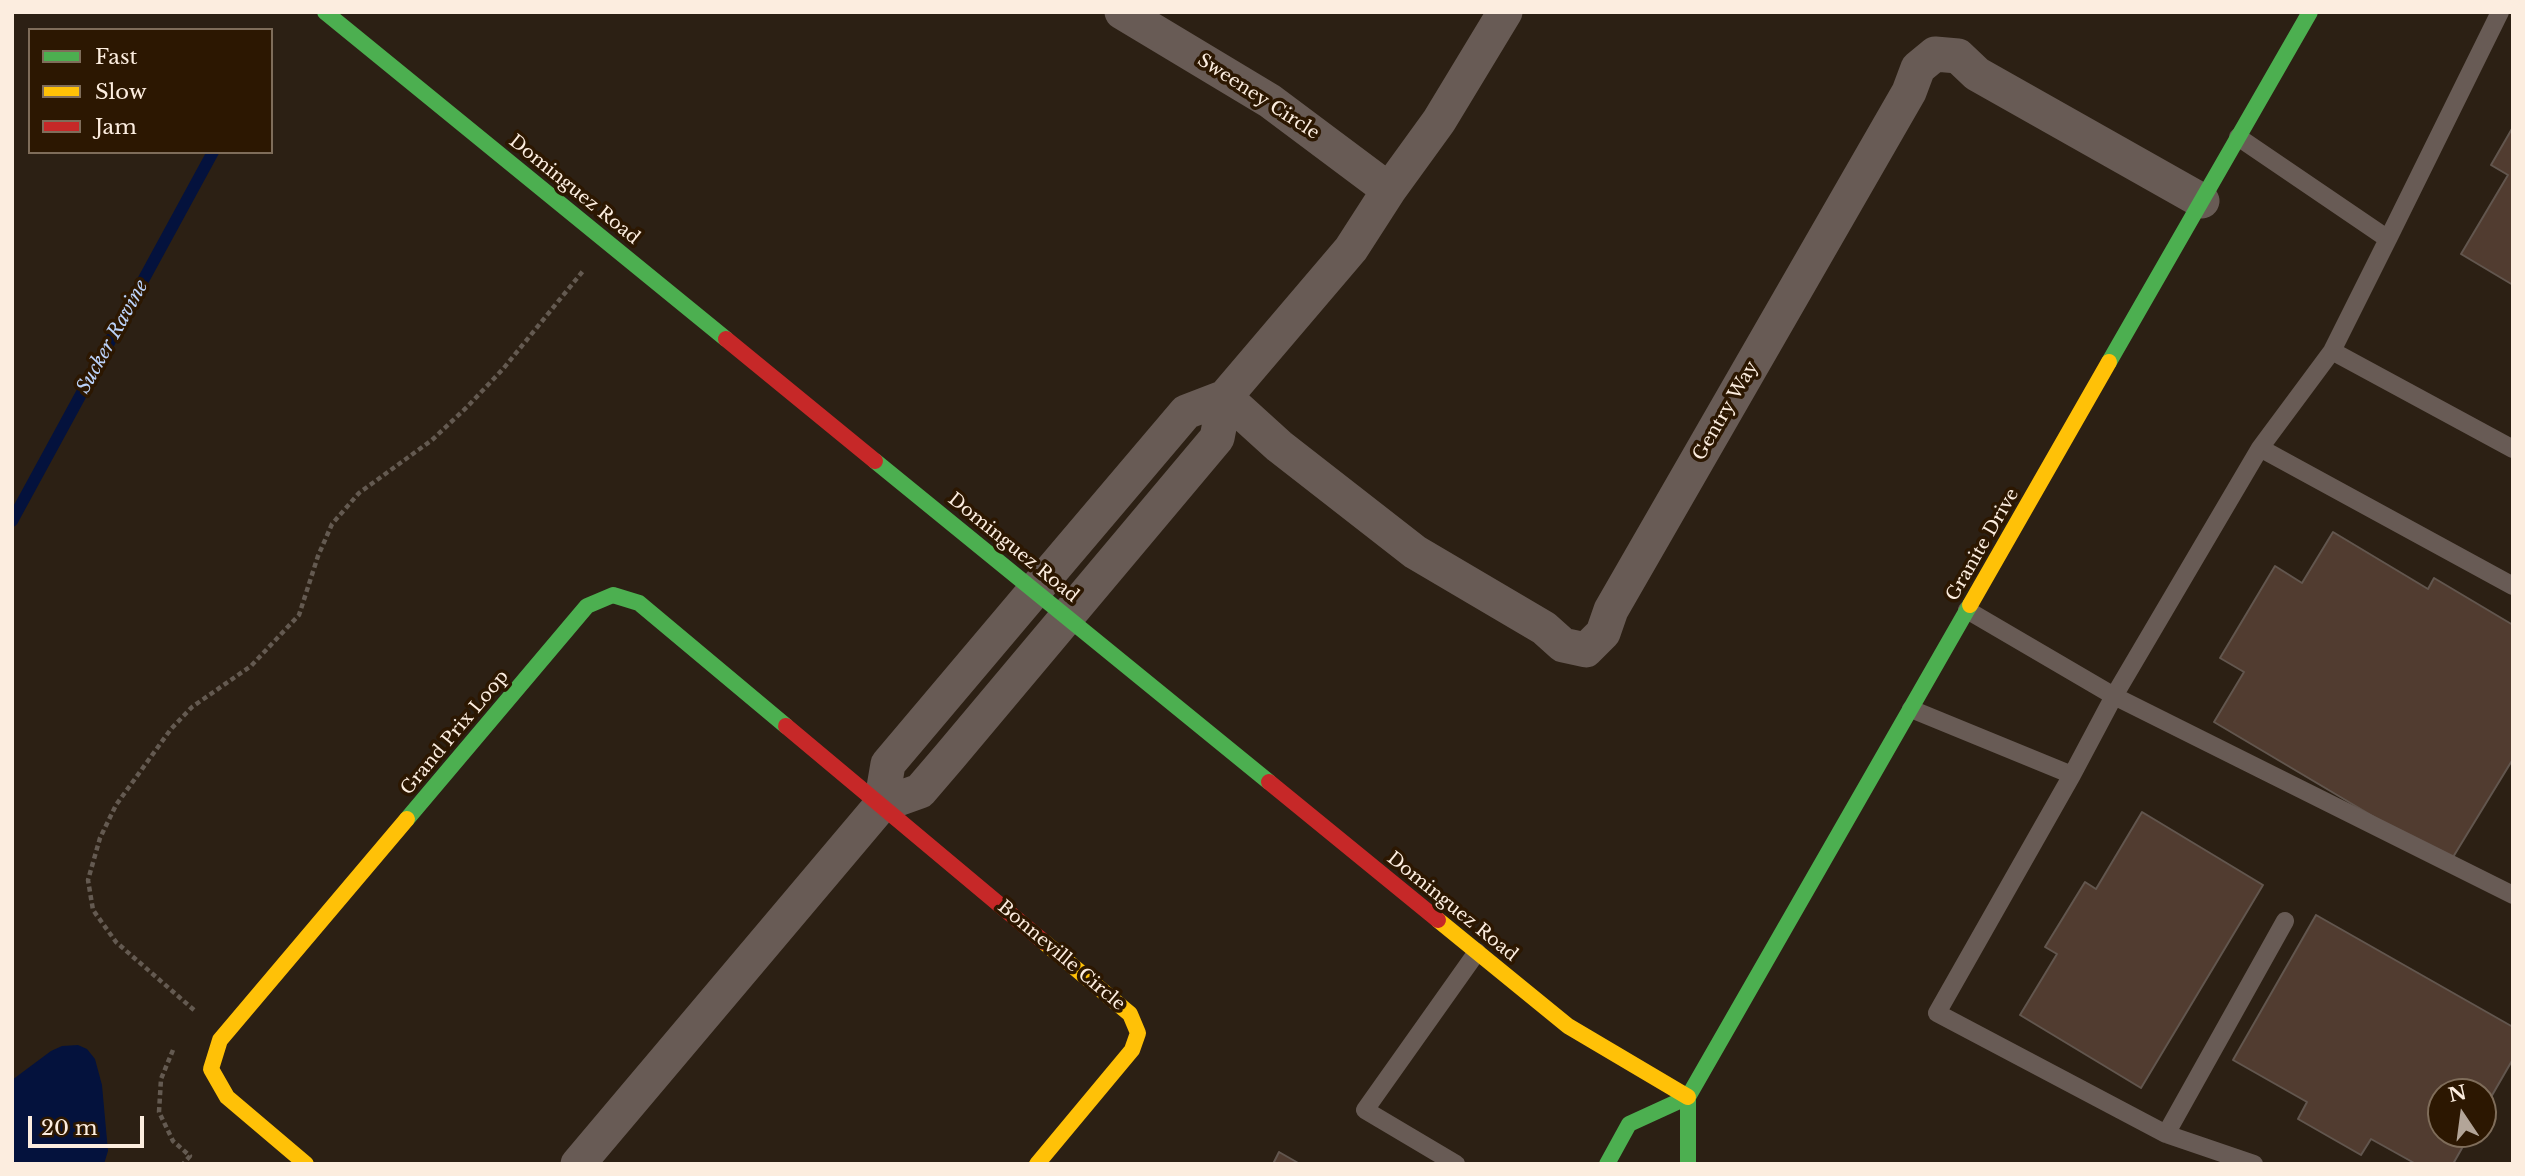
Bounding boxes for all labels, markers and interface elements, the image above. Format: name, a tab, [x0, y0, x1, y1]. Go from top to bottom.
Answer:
legend	[28, 28, 273, 154]
text: Fast	[95, 44, 137, 70]
street label: Sweeney Circle	[1193, 50, 1323, 144]
text: Slow	[95, 79, 147, 105]
text: Jam	[95, 114, 137, 140]
street label: Dominguez Road	[504, 131, 644, 249]
water label: Sucker Ravine	[72, 276, 154, 398]
street label: Gentry Way	[1689, 357, 1763, 465]
street label: Granite Drive	[1942, 485, 2024, 605]
street label: Dominguez Road	[943, 489, 1083, 607]
street label: Grand Prix Loop	[397, 666, 513, 800]
street label: Dominguez Road	[1382, 848, 1522, 966]
street label: Bonneville Circle	[993, 896, 1129, 1016]
north arrow	[2427, 1078, 2497, 1148]
text: N	[2446, 1081, 2469, 1107]
scale bar	[32, 1102, 147, 1146]
text: 20 m	[41, 1115, 98, 1141]

